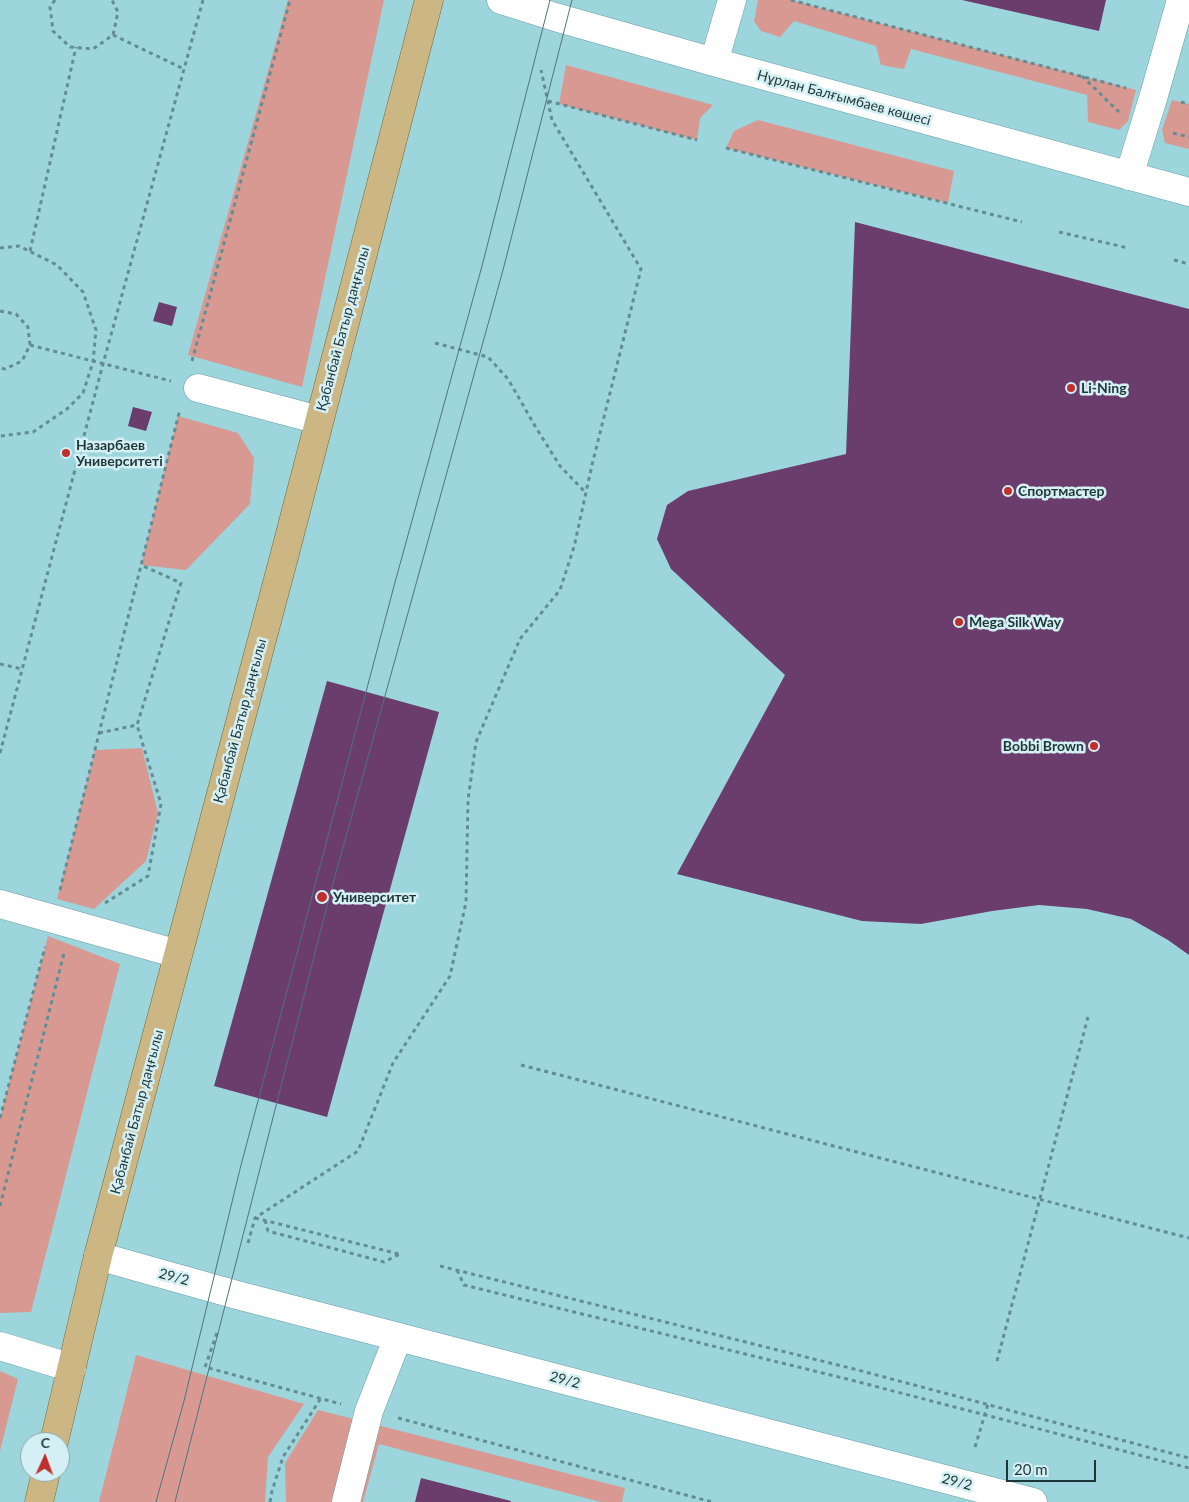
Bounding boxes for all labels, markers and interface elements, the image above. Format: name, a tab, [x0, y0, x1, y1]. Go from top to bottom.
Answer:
street label: Нұрлан Балғымбаев көшесі	[755, 67, 933, 129]
street label: Қабанбай Батыр даңғылы	[313, 245, 373, 413]
place label: Li-Ning	[1081, 380, 1127, 396]
marker: Li-Ning	[1065, 382, 1077, 394]
place label: Назарбаев Университеті	[76, 437, 163, 470]
marker: Назарбаев Университеті	[60, 447, 72, 459]
place label: Спортмастер	[1018, 483, 1105, 499]
marker: Спортмастер	[1002, 485, 1014, 497]
place label: Mega Silk Way	[969, 614, 1061, 630]
marker: Mega Silk Way	[953, 616, 965, 628]
street label: Қабанбай Батыр даңғылы	[210, 637, 270, 805]
place label: Bobbi Brown	[1003, 738, 1084, 754]
marker: Bobbi Brown	[1088, 740, 1100, 752]
place label: Университет	[333, 889, 416, 905]
marker: Университет	[315, 890, 329, 904]
street label: Қабанбай Батыр даңғылы	[107, 1028, 167, 1196]
street label: 29/2	[157, 1265, 191, 1289]
street label: 29/2	[548, 1368, 582, 1392]
north arrow	[20, 1432, 70, 1482]
text: С	[41, 1434, 50, 1451]
scale bar	[1009, 1450, 1099, 1482]
text: 20 m	[1014, 1460, 1048, 1478]
street label: 29/2	[940, 1470, 974, 1494]

